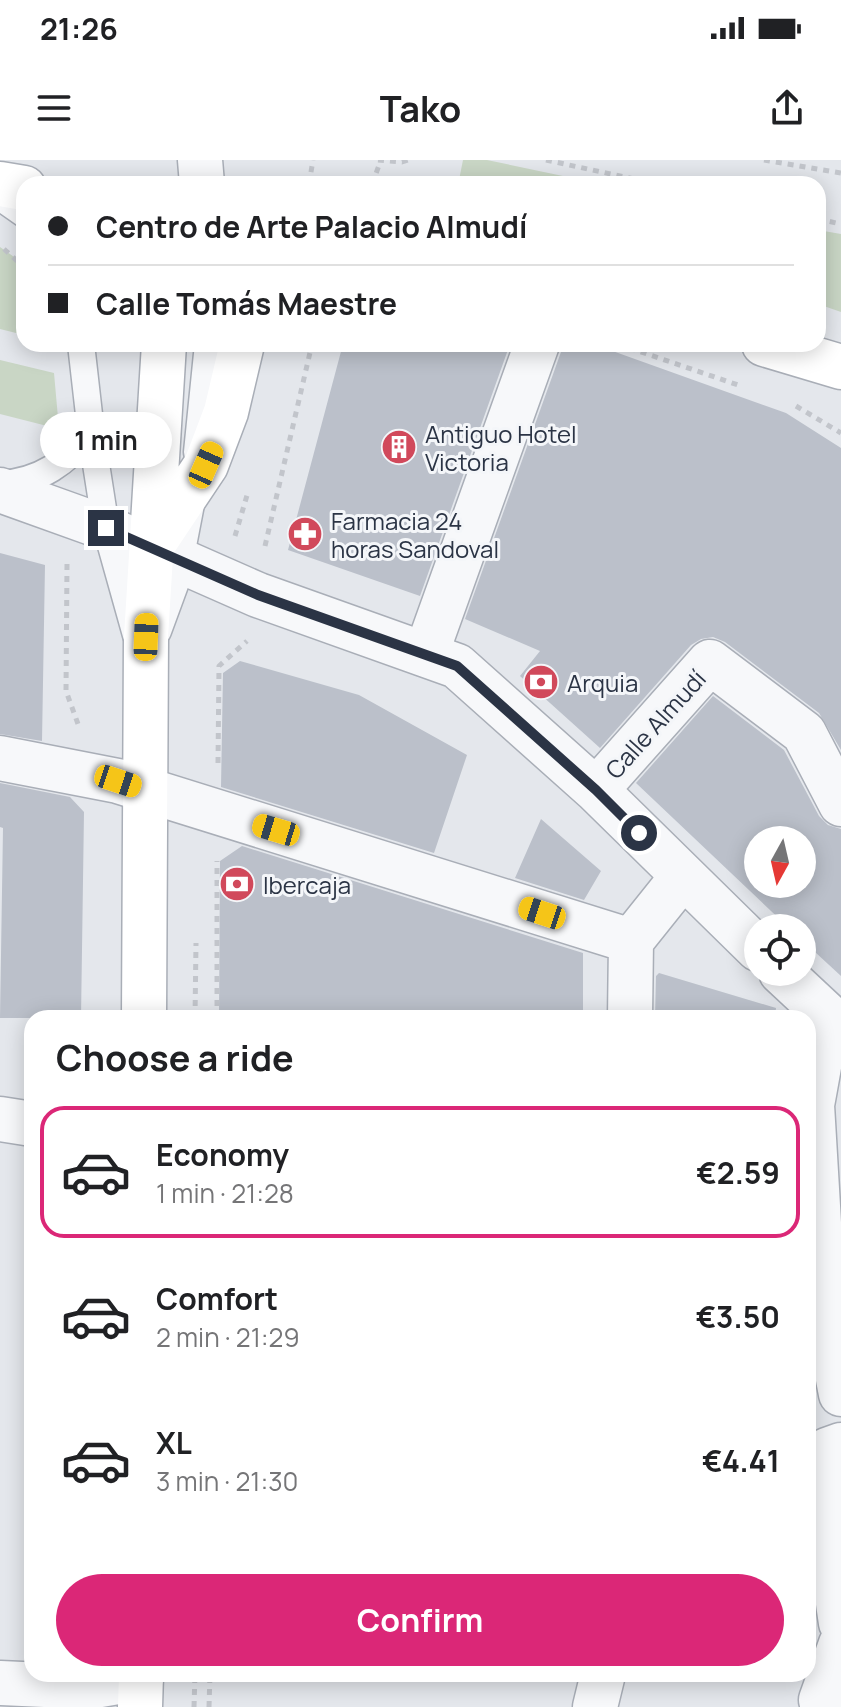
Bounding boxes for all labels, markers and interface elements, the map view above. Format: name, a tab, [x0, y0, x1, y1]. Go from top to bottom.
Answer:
text: 21:26	[40, 8, 118, 49]
text: Tako	[380, 84, 461, 133]
icon: menu	[32, 86, 76, 130]
icon: share	[765, 86, 809, 130]
text: Centro de Arte Palacio Almudí	[96, 206, 527, 247]
text: Calle Tomás Maestre	[96, 283, 397, 324]
callout: 1 min	[40, 412, 172, 468]
place label: Antiguo Hotel Victoria	[425, 417, 577, 478]
text: 1 min	[74, 422, 138, 458]
building icon: Antiguo Hotel Victoria	[380, 428, 418, 466]
car	[185, 438, 227, 492]
place label: Farmacia 24 horas Sandoval	[331, 504, 499, 565]
route end	[88, 510, 124, 546]
pharmacy icon: Farmacia 24 horas Sandoval	[286, 515, 324, 553]
car	[133, 613, 159, 661]
street label: Calle Almudí	[597, 662, 713, 785]
bank icon: Arquia	[522, 663, 560, 701]
place label: Arquia	[567, 666, 638, 699]
car	[91, 762, 145, 800]
car	[250, 812, 302, 848]
route start	[621, 815, 657, 851]
north arrow	[744, 826, 816, 898]
map controls	[744, 826, 816, 986]
bank icon: Ibercaja	[218, 865, 256, 903]
place label: Ibercaja	[263, 868, 351, 901]
car	[515, 894, 569, 932]
button: locate	[744, 914, 816, 986]
text: Choose a ride	[56, 1033, 294, 1082]
text: Economy	[156, 1134, 289, 1175]
icon: car	[60, 1136, 132, 1208]
text: €2.59	[696, 1152, 780, 1193]
text: 1 min · 21:28	[156, 1175, 294, 1211]
text: Comfort	[156, 1278, 278, 1319]
icon: car	[60, 1280, 132, 1352]
text: €3.50	[696, 1296, 780, 1337]
text: 2 min · 21:29	[156, 1319, 300, 1355]
text: XL	[156, 1422, 192, 1463]
icon: car	[60, 1424, 132, 1496]
text: €4.41	[702, 1440, 780, 1481]
text: 3 min · 21:30	[156, 1463, 298, 1499]
button: Confirm	[56, 1574, 784, 1666]

